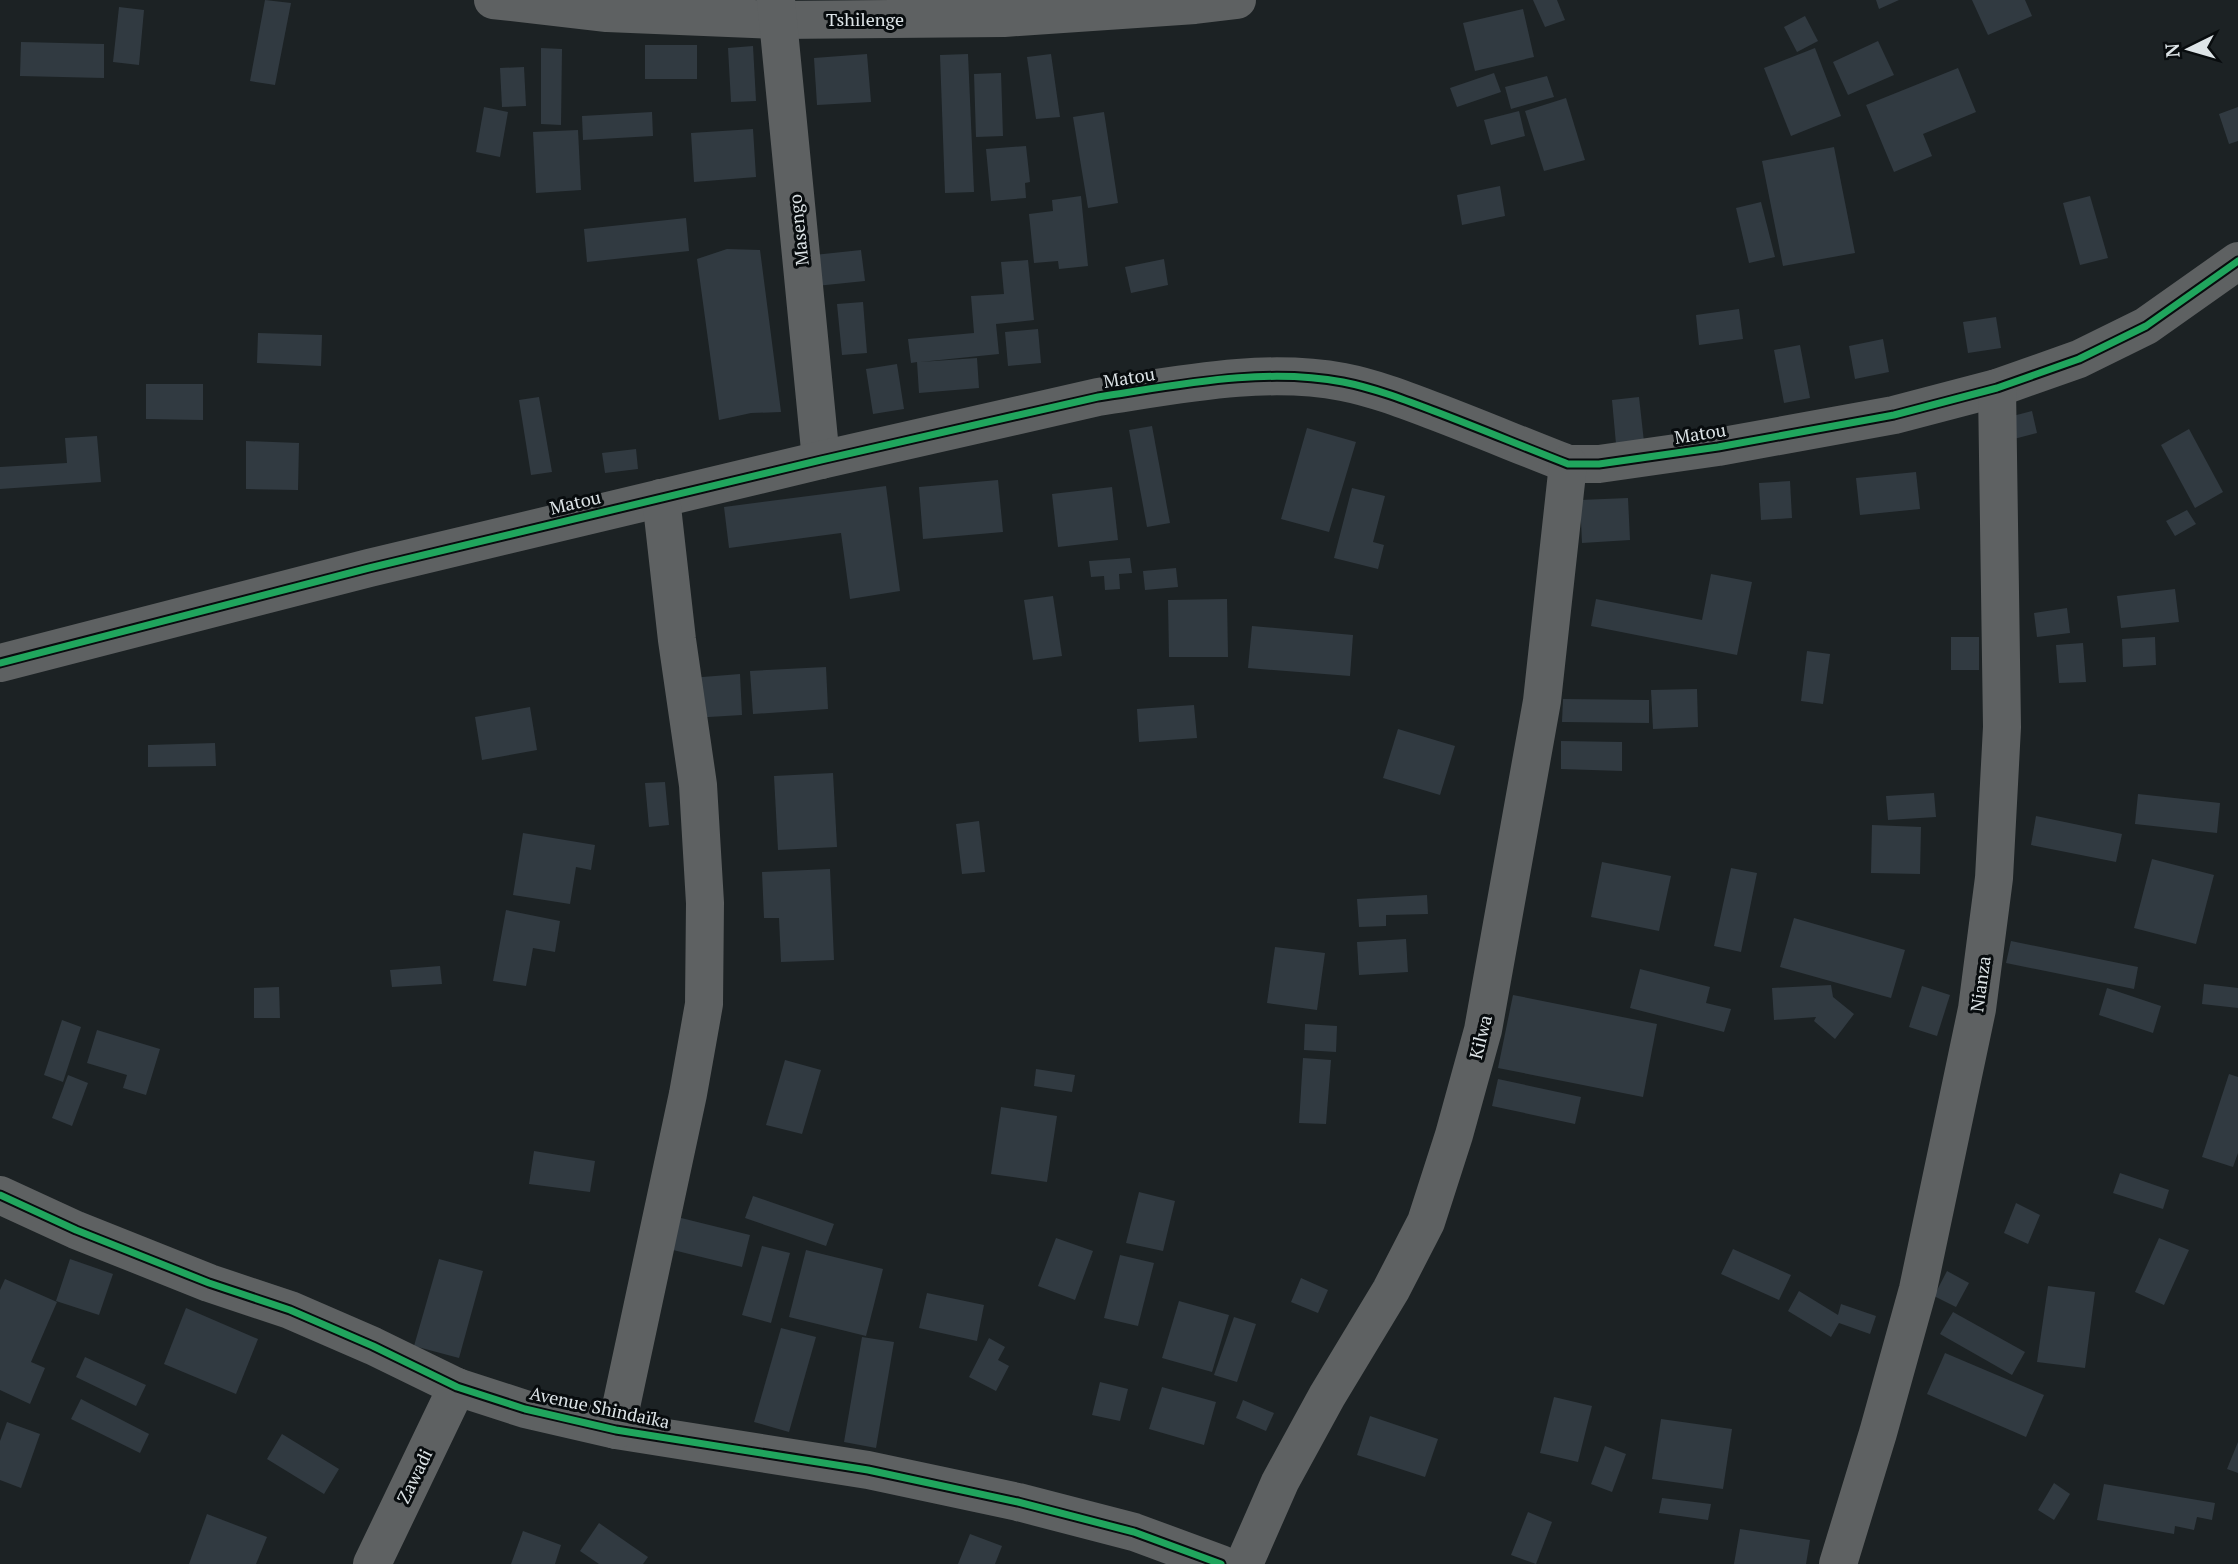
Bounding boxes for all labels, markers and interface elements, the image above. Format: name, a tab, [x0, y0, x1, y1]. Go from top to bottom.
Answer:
street label: Tshilenge	[826, 7, 904, 31]
north arrow	[2154, 14, 2224, 84]
text: N	[2158, 42, 2185, 59]
street label: Masengo	[782, 193, 814, 267]
street label: Matou	[1102, 361, 1156, 393]
street label: Matou	[1673, 417, 1727, 449]
street label: Matou	[547, 484, 603, 520]
street label: Nianza	[1964, 954, 1996, 1014]
street label: Kilwa	[1463, 1012, 1497, 1062]
street label: Avenue Shindaïka	[528, 1380, 672, 1434]
street label: Zawadi	[391, 1445, 437, 1507]

